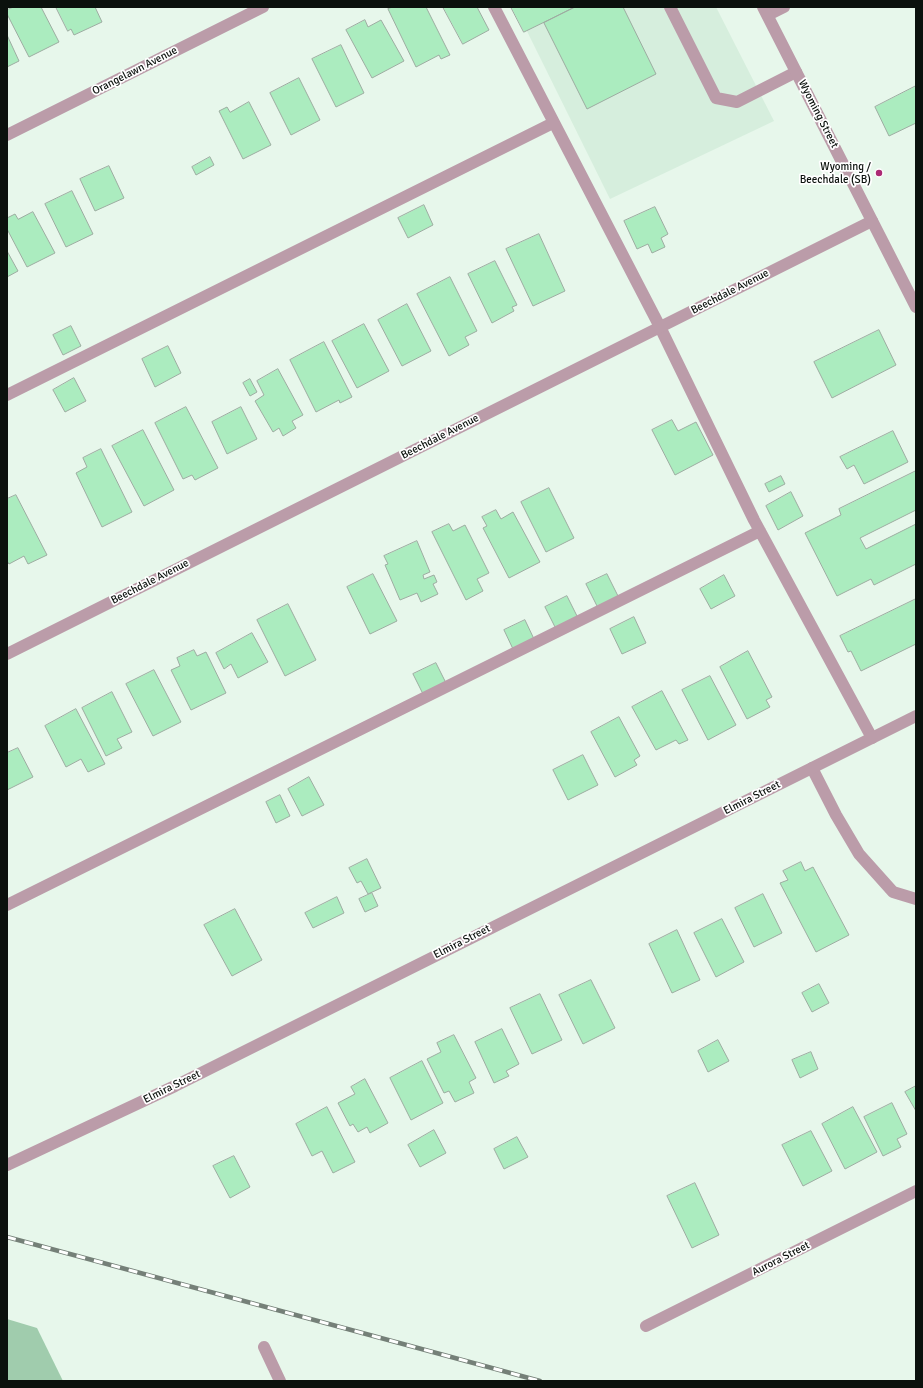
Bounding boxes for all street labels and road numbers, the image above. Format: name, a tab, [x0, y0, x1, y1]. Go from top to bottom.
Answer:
street label: Orangelawn Avenue	[90, 44, 180, 98]
street label: Wyoming Street	[795, 78, 841, 150]
street label: Beechdale Avenue	[689, 267, 771, 317]
street label: Beechdale Avenue	[399, 412, 481, 462]
street label: Beechdale Avenue	[109, 557, 191, 607]
street label: Elmira Street	[721, 778, 783, 818]
street label: Elmira Street	[431, 922, 493, 962]
street label: Elmira Street	[141, 1068, 203, 1106]
street label: Aurora Street	[750, 1239, 812, 1279]

